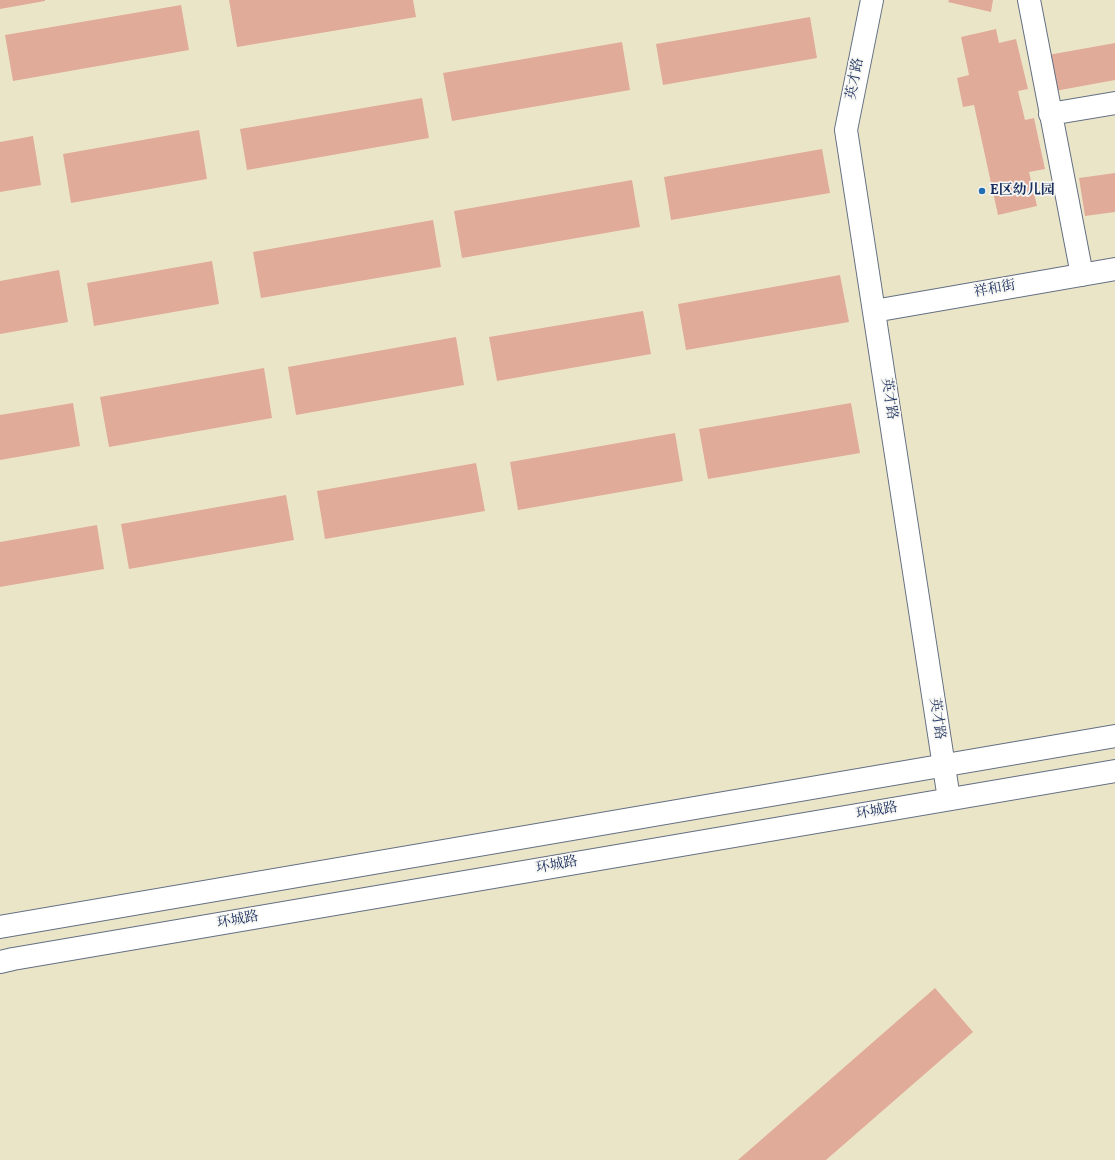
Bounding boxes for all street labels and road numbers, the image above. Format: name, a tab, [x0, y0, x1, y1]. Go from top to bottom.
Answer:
street label: 英才路	[844, 57, 868, 101]
street label: 祥和街	[973, 278, 1017, 302]
street label: 英才路	[876, 377, 900, 421]
street label: 英才路	[925, 697, 947, 741]
street label: 环城路	[855, 800, 899, 824]
street label: 环城路	[535, 854, 579, 878]
street label: 环城路	[216, 909, 260, 933]

